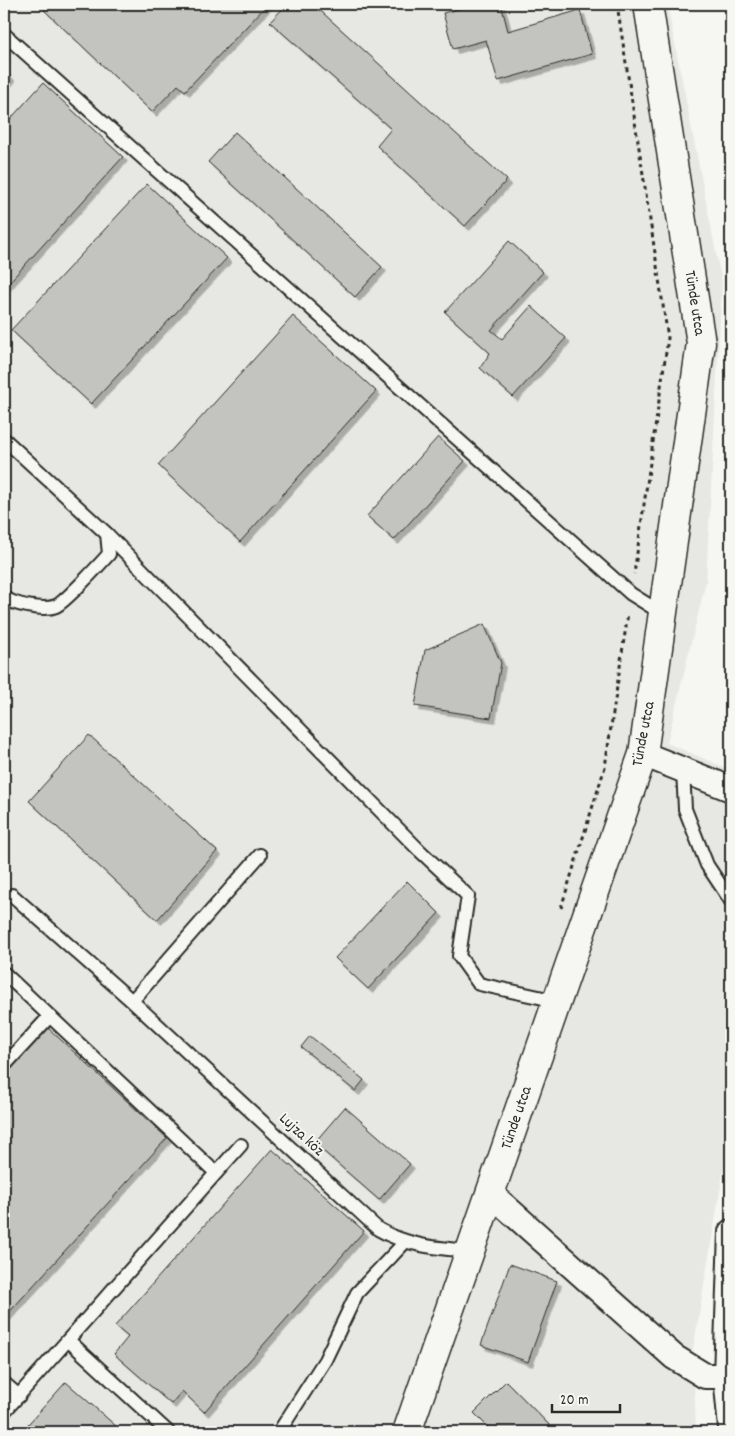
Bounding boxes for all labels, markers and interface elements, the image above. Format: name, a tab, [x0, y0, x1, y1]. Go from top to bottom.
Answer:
street label: Tünde utca	[678, 269, 711, 338]
street label: Tünde utca	[626, 699, 662, 768]
street label: Tünde utca	[495, 1083, 539, 1153]
street label: Lujza köz	[273, 1108, 329, 1162]
scale bar	[552, 1381, 620, 1413]
text: 20 m	[560, 1390, 588, 1412]

